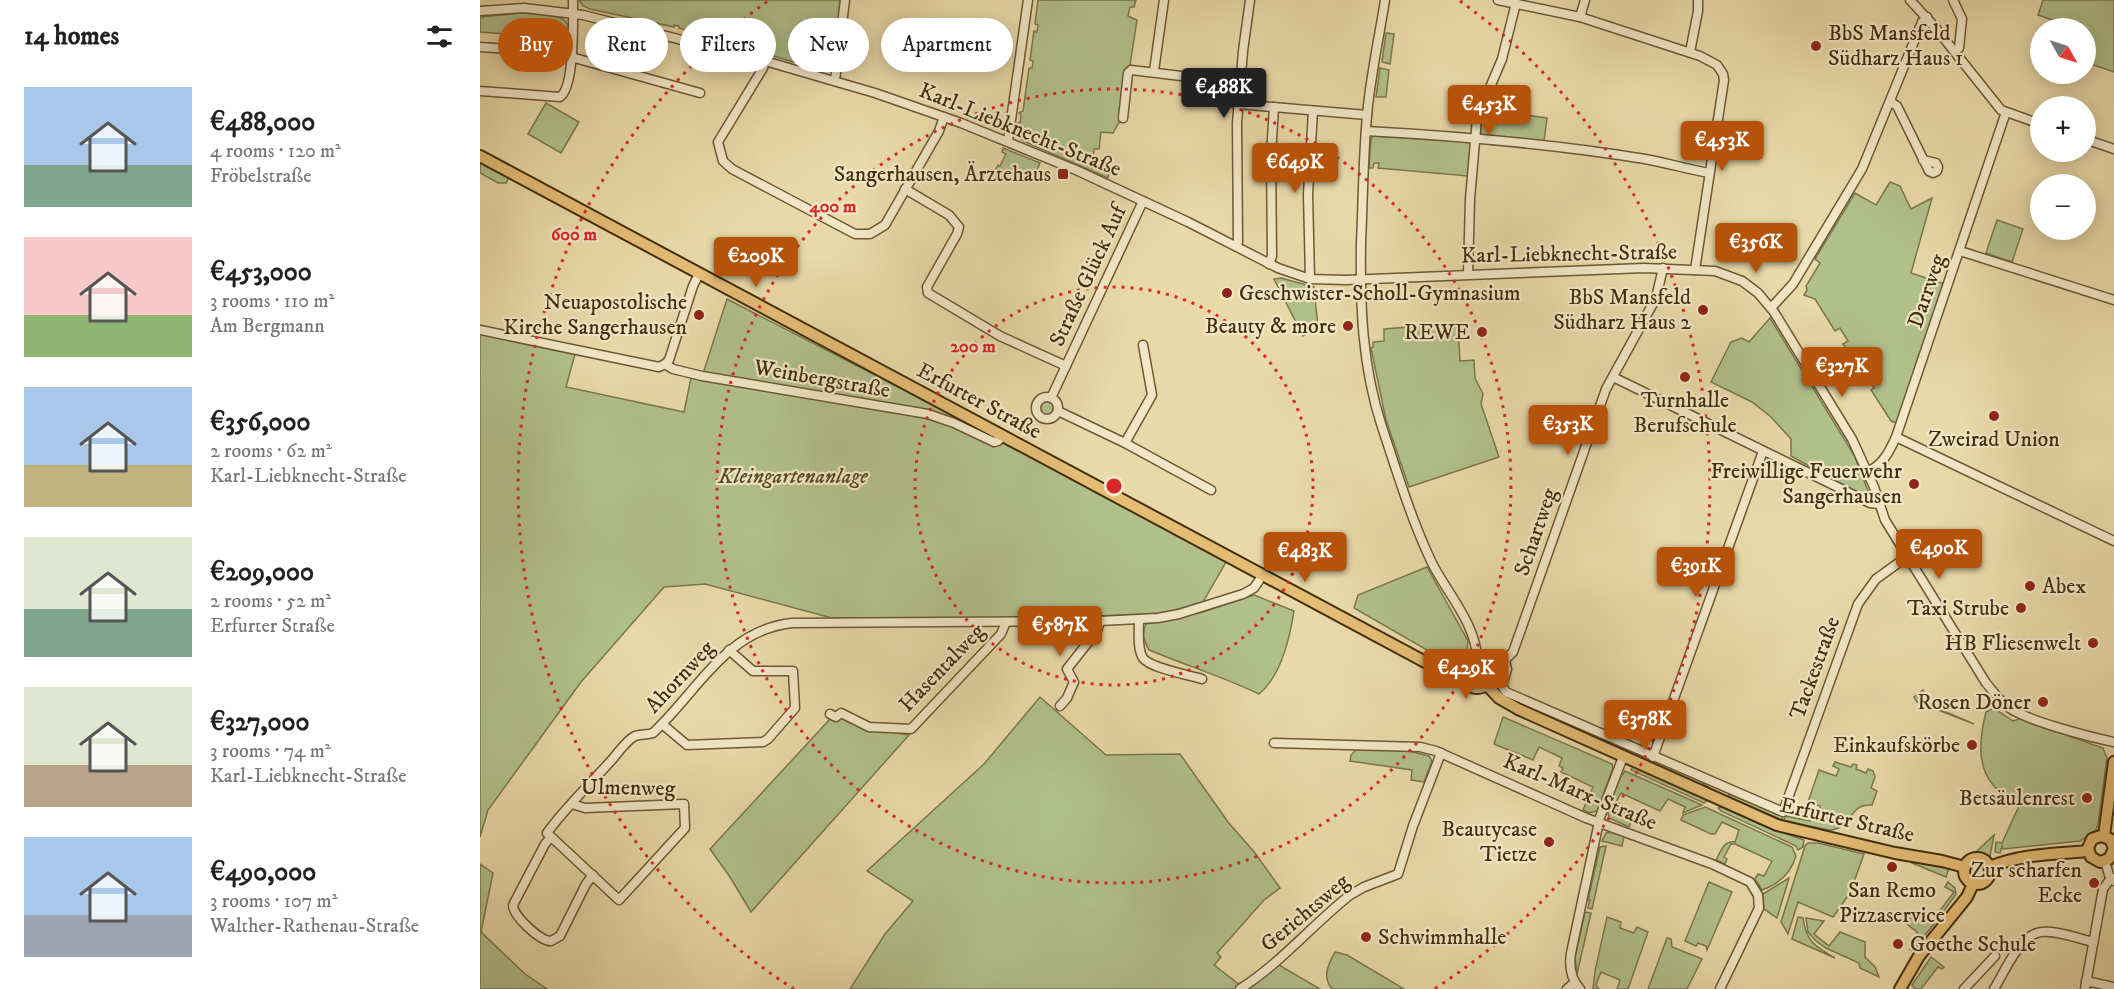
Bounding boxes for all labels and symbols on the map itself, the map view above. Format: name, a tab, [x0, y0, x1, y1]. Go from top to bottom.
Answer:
north arrow	[2030, 18, 2096, 84]
place label: BbS Mansfeld Südharz Haus 1	[1828, 20, 1963, 72]
marker: BbS Mansfeld Südharz Haus 1	[1809, 39, 1823, 53]
pin: €488K	[1182, 68, 1266, 119]
street label: Karl-Liebknecht-Straße	[915, 77, 1125, 183]
pin: €453K	[1447, 85, 1531, 136]
pin: €453K	[1680, 121, 1764, 172]
pin: €649K	[1253, 143, 1337, 194]
place label: Sangerhausen, Ärztehaus	[834, 161, 1051, 188]
marker: Sangerhausen, Ärztehaus	[1056, 167, 1070, 181]
text: 400 m	[808, 196, 857, 218]
street label: Straße Glück Auf	[1044, 198, 1134, 351]
pin: €356K	[1714, 223, 1798, 274]
text: 600 m	[551, 224, 598, 246]
pin: €209K	[714, 237, 798, 288]
street label: Karl-Liebknecht-Straße	[1461, 239, 1677, 269]
street label: Darrweg	[1902, 250, 1952, 331]
place label: Geschwister-Scholl-Gymnasium	[1239, 280, 1521, 307]
place label: BbS Mansfeld Südharz Haus 2	[1553, 284, 1691, 336]
marker: Geschwister-Scholl-Gymnasium	[1220, 286, 1234, 300]
place label: Neuapostolische Kirche Sangerhausen	[503, 289, 688, 341]
marker: BbS Mansfeld Südharz Haus 2	[1696, 303, 1710, 317]
marker: Neuapostolische Kirche Sangerhausen	[692, 308, 706, 322]
place label: Beauty & more	[1205, 313, 1336, 340]
marker: Beauty & more	[1341, 319, 1355, 333]
place label: REWE	[1404, 319, 1470, 346]
marker: REWE	[1475, 325, 1489, 339]
text: 200 m	[950, 336, 996, 358]
pin: €327K	[1800, 347, 1884, 398]
street label: Weinbergstraße	[751, 354, 892, 404]
street label: Erfurter Straße	[912, 357, 1046, 445]
marker: Turnhalle Berufschule	[1678, 370, 1692, 384]
place label: Turnhalle Berufschule	[1633, 387, 1737, 439]
pin: €353K	[1526, 405, 1610, 456]
marker: Zweirad Union	[1987, 409, 2001, 423]
place label: Zweirad Union	[1928, 426, 2060, 453]
place label: Freiwillige Feuerwehr Sangerhausen	[1710, 458, 1903, 510]
park label: Kleingartenanlage	[717, 463, 868, 490]
centre of rings	[1104, 476, 1124, 496]
marker: Freiwillige Feuerwehr Sangerhausen	[1907, 477, 1921, 491]
street label: Schartweg	[1508, 484, 1564, 579]
pin: €490K	[1897, 529, 1981, 580]
pin: €483K	[1263, 532, 1347, 583]
pin: €391K	[1654, 547, 1738, 598]
place label: Abex	[2042, 573, 2086, 600]
marker: Abex	[2023, 579, 2037, 593]
place label: Taxi Strube	[1907, 595, 2009, 622]
marker: Taxi Strube	[2014, 601, 2028, 615]
pin: €587K	[1018, 606, 1102, 657]
street label: Tackestraße	[1784, 613, 1846, 723]
street label: Hasentalweg	[893, 618, 991, 718]
place label: HB Fliesenwelt	[1944, 630, 2081, 657]
street label: Ahornweg	[640, 635, 721, 719]
marker: HB Fliesenwelt	[2086, 636, 2100, 650]
pin: €429K	[1424, 649, 1508, 700]
place label: Rosen Döner	[1917, 689, 2032, 716]
marker: Rosen Döner	[2036, 695, 2050, 709]
pin: €378K	[1603, 700, 1687, 751]
place label: Einkaufskörbe	[1833, 732, 1960, 759]
marker: Einkaufskörbe	[1965, 738, 1979, 752]
street label: Karl-Marx-Straße	[1499, 747, 1661, 837]
street label: Ulmenweg	[581, 774, 676, 802]
place label: Betsäulenrest	[1959, 785, 2075, 812]
street label: Erfurter Straße	[1777, 791, 1917, 849]
marker: Betsäulenrest	[2080, 791, 2094, 805]
place label: Beautycase Tietze	[1441, 816, 1537, 868]
marker: Beautycase Tietze	[1542, 835, 1556, 849]
place label: Zur scharfen Ecke	[1971, 857, 2082, 909]
marker: San Remo Pizzaservice	[1885, 860, 1899, 874]
street label: Gerichtsweg	[1255, 868, 1355, 958]
marker: Zur scharfen Ecke	[2087, 876, 2101, 890]
place label: San Remo Pizzaservice	[1839, 877, 1945, 929]
place label: Schwimmhalle	[1378, 924, 1506, 951]
marker: Schwimmhalle	[1359, 930, 1373, 944]
place label: Goethe Schule	[1910, 931, 2036, 958]
marker: Goethe Schule	[1891, 937, 1905, 951]

